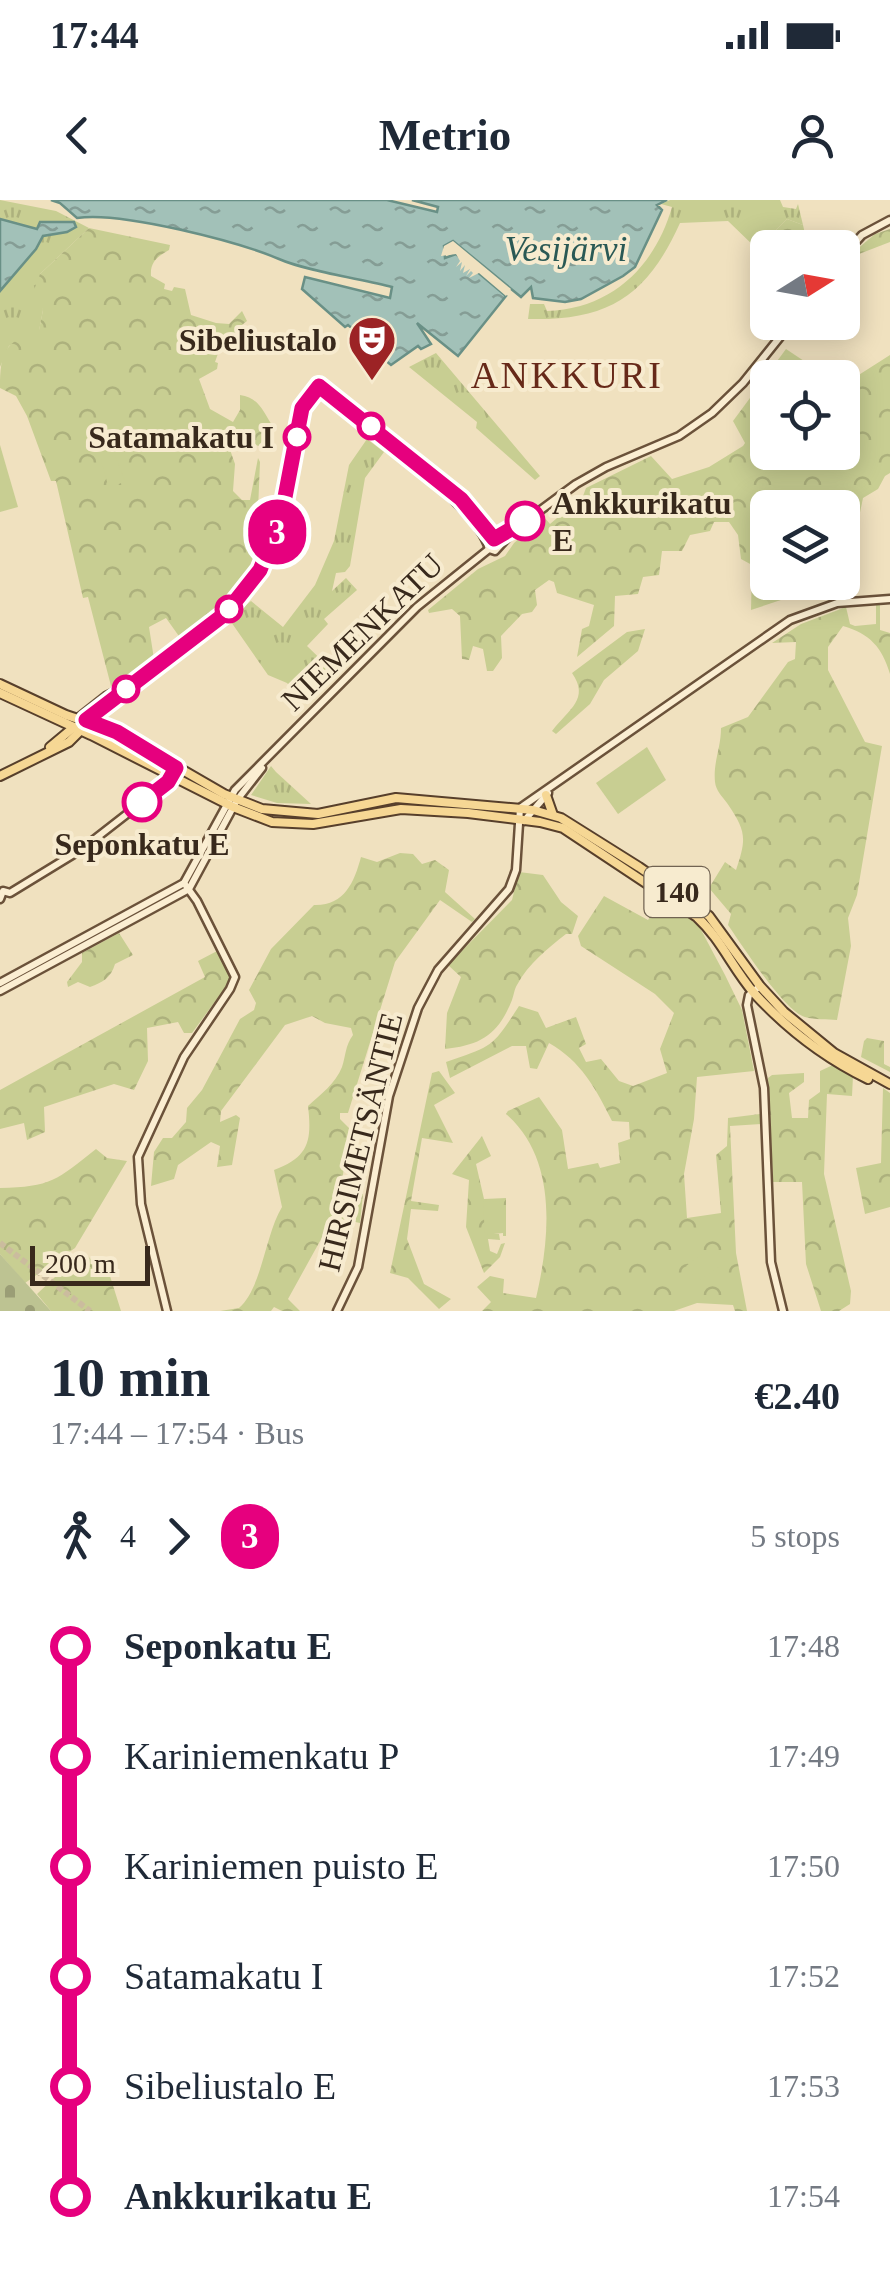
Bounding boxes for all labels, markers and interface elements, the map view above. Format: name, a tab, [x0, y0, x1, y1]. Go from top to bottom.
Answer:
text: 17:44	[50, 14, 139, 56]
icon: back	[50, 108, 105, 163]
icon: person	[785, 108, 840, 163]
text: Metrio	[379, 110, 511, 160]
water label: Vesijärvi	[505, 230, 627, 269]
north arrow	[750, 230, 860, 340]
map controls	[750, 230, 860, 600]
theatre icon: Sibeliustalo	[346, 314, 398, 382]
place label: Sibeliustalo	[179, 322, 337, 358]
district label: ANKKURI	[471, 354, 663, 396]
button: locate	[750, 360, 860, 470]
unlabelled marker	[358, 413, 384, 439]
place label: Satamakatu I	[88, 419, 274, 455]
marker: Satamakatu I	[284, 424, 310, 450]
place label: Ankkurikatu E	[552, 485, 732, 558]
button: layers	[750, 490, 860, 600]
line badge: 3	[244, 500, 310, 564]
marker: Ankkurikatu E	[506, 502, 544, 540]
text: 3	[268, 513, 286, 552]
street label: NIEMENKATU	[274, 546, 450, 718]
unlabelled marker	[216, 596, 242, 622]
unlabelled marker	[113, 676, 139, 702]
marker: Seponkatu E	[123, 783, 161, 821]
place label: Seponkatu E	[54, 826, 230, 862]
road number: 140	[644, 867, 710, 917]
street label: HIRSIMETSÄNTIE	[310, 1009, 410, 1275]
scale bar	[30, 1241, 150, 1286]
text: 200 m	[45, 1248, 116, 1279]
text: 10 min	[50, 1347, 210, 1408]
text: €2.40	[755, 1375, 840, 1417]
text: 17:44 – 17:54 · Bus	[50, 1415, 304, 1451]
icon: walk	[50, 1509, 105, 1564]
icon: forward	[151, 1509, 206, 1564]
text: 3	[241, 1517, 259, 1556]
text: 4	[120, 1518, 136, 1554]
text: 5 stops	[750, 1518, 840, 1554]
text: Seponkatu E	[124, 1625, 332, 1667]
text: 17:48	[767, 1628, 840, 1664]
text: Kariniemenkatu P	[124, 1735, 399, 1777]
text: 17:49	[767, 1738, 840, 1774]
text: Kariniemen puisto E	[124, 1845, 438, 1887]
text: 17:50	[767, 1848, 840, 1884]
text: Satamakatu I	[124, 1955, 323, 1997]
text: 17:52	[767, 1958, 840, 1994]
text: Sibeliustalo E	[124, 2065, 336, 2107]
text: 17:53	[767, 2068, 840, 2104]
text: Ankkurikatu E	[124, 2175, 372, 2217]
text: 17:54	[767, 2178, 840, 2214]

